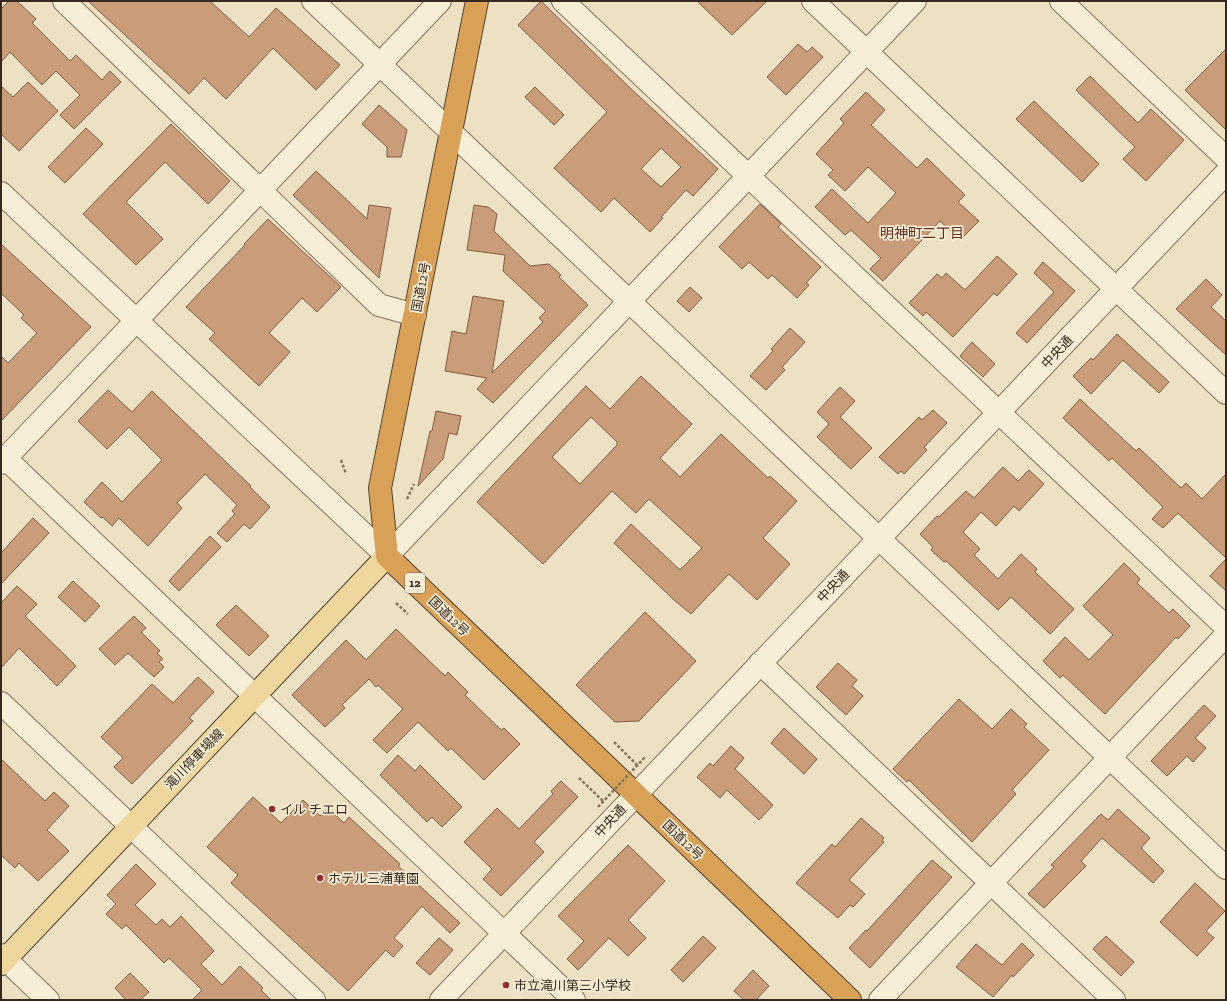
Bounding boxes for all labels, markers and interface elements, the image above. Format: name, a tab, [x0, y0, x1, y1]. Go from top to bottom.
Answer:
district label: 明神町二丁目	[880, 225, 964, 242]
street label: 国道12号	[409, 261, 433, 313]
street label: 中央通	[1038, 333, 1076, 371]
street label: 中央通	[814, 567, 852, 605]
road number: 12	[405, 573, 425, 593]
street label: 国道12号	[426, 593, 472, 639]
street label: 滝川停車場線	[162, 726, 226, 792]
place label: イル チエロ	[280, 802, 348, 817]
street label: 中央通	[591, 802, 629, 840]
marker: イル チエロ	[267, 804, 277, 814]
street label: 国道12号	[660, 817, 706, 863]
place label: ホテル三浦華園	[328, 871, 419, 886]
marker: ホテル三浦華園	[315, 873, 325, 883]
place label: 市立滝川第三小学校	[514, 978, 631, 993]
marker: 市立滝川第三小学校	[501, 980, 511, 990]

